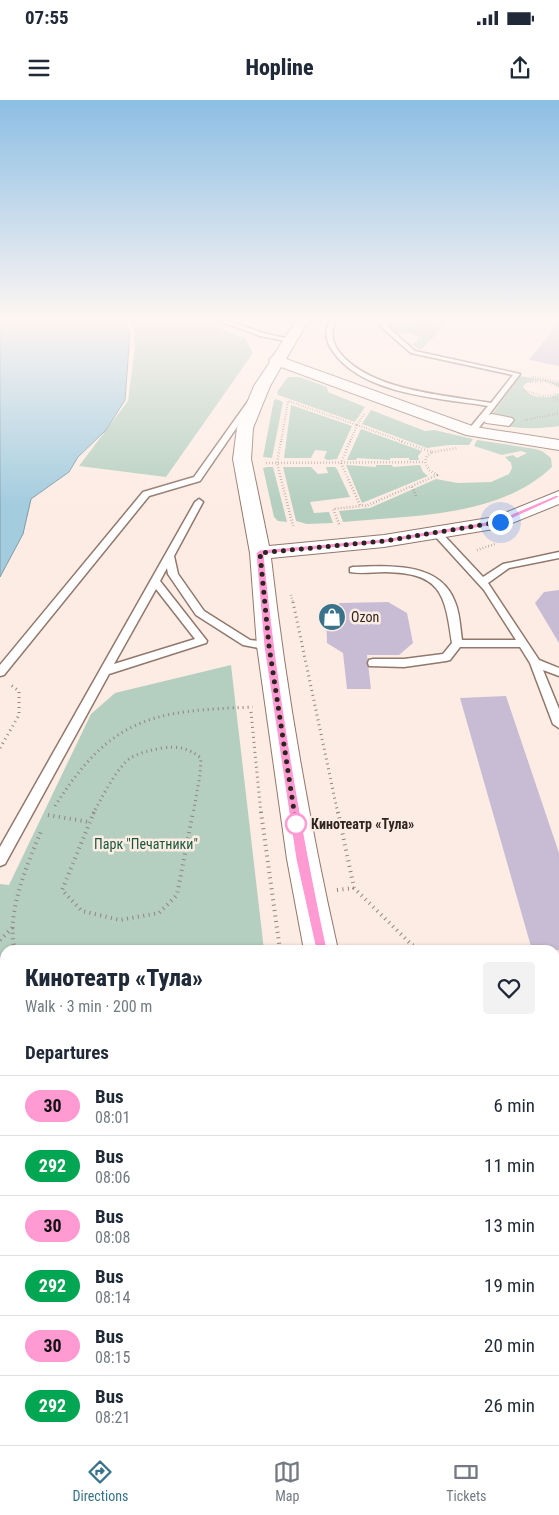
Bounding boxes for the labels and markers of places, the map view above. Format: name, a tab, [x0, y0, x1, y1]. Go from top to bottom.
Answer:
shop icon: Ozon	[317, 602, 347, 632]
place label: Ozon	[351, 609, 379, 625]
marker: Кинотеатр «Тула»	[285, 813, 307, 835]
place label: Кинотеатр «Тула»	[311, 816, 414, 832]

